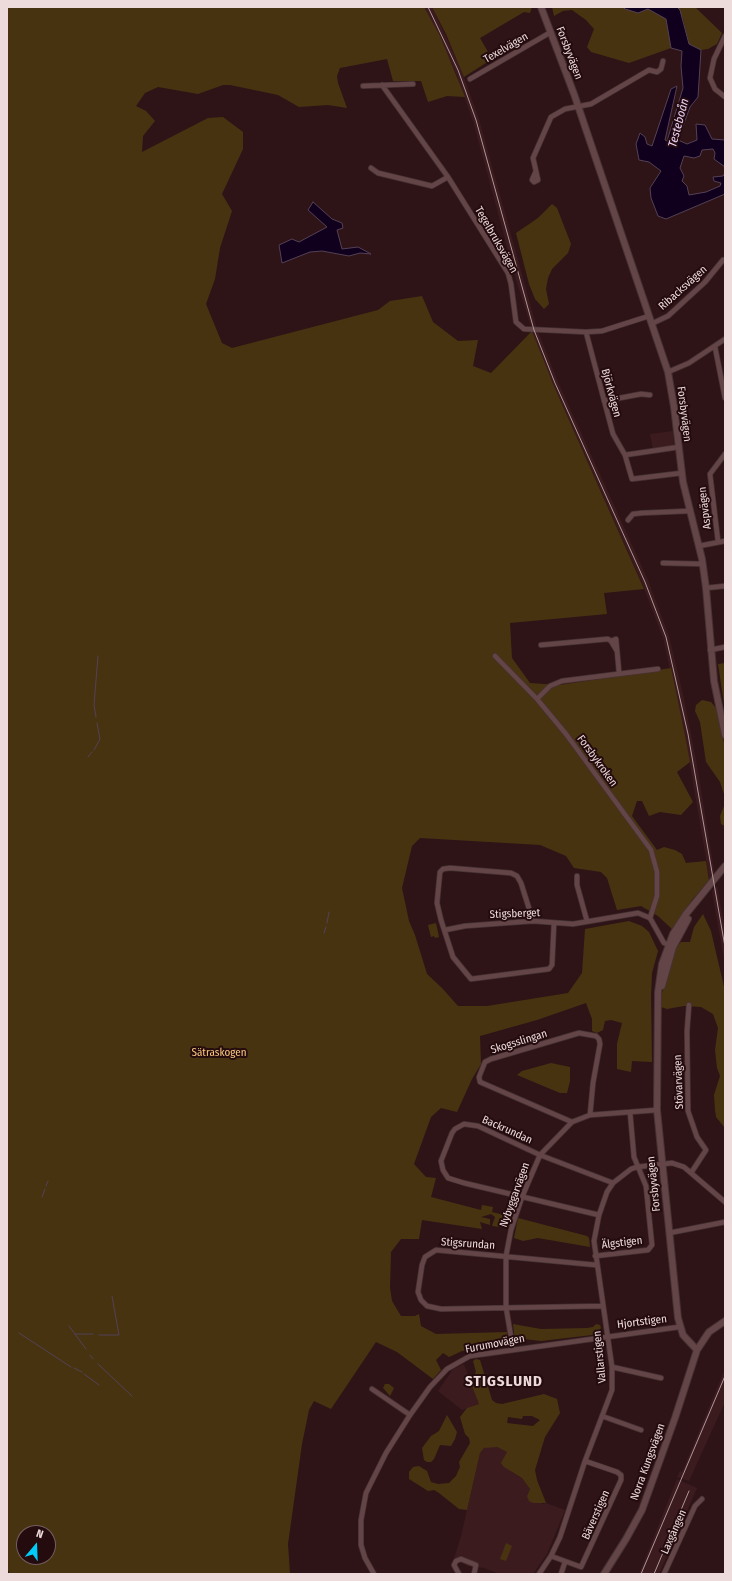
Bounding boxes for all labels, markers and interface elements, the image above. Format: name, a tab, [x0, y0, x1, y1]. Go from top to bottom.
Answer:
street label: Forsbyvägen	[553, 25, 585, 81]
street label: Texelvägen	[481, 30, 531, 66]
water label: Testeboån	[666, 97, 692, 149]
street label: Tegelbruksvägen	[472, 204, 520, 276]
street label: Ribacksvägen	[656, 263, 710, 313]
street label: Björkvägen	[598, 367, 624, 419]
street label: Forsbyvägen	[674, 386, 694, 442]
street label: Aspvägen	[696, 486, 714, 530]
street label: Forsbykroken	[574, 733, 620, 789]
street label: Stigsberget	[489, 907, 541, 921]
street label: Skogsslingan	[489, 1027, 549, 1057]
park label: Sätraskogen	[192, 1046, 246, 1060]
street label: Stövarvägen	[671, 1054, 687, 1110]
street label: Backrundan	[480, 1113, 534, 1147]
street label: Forsbyvägen	[645, 1156, 663, 1212]
street label: Nybyggarvägen	[497, 1161, 533, 1229]
street label: Älgstigen	[601, 1234, 643, 1252]
street label: Stigsrundan	[441, 1236, 495, 1252]
street label: Hjortstigen	[616, 1312, 668, 1332]
street label: Vallarstigen	[591, 1330, 609, 1384]
street label: Furumovägen	[464, 1332, 526, 1356]
district label: STIGSLUND	[465, 1373, 543, 1391]
street label: Norra Kungsvägen	[628, 1422, 668, 1502]
street label: Bäverstigen	[579, 1488, 613, 1542]
street label: Laxgången	[658, 1508, 690, 1556]
north arrow	[16, 1525, 56, 1565]
text: N	[35, 1527, 45, 1541]

